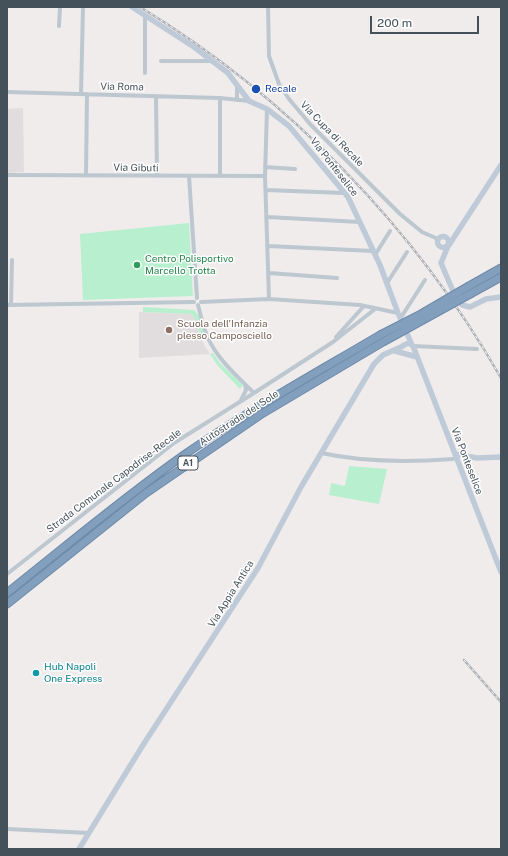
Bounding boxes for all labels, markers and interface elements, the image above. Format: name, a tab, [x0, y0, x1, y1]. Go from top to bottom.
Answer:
scale bar	[372, 8, 481, 34]
text: 200 m	[377, 16, 412, 30]
street label: Via Roma	[100, 81, 144, 93]
marker: Recale	[250, 83, 262, 95]
place label: Recale	[265, 83, 297, 95]
street label: Via Cupa di Recale	[298, 99, 366, 169]
street label: Via Ponteselice	[307, 135, 361, 199]
street label: Via Gibuti	[113, 162, 159, 174]
place label: Centro Polisportivo Marcello Trotta	[145, 253, 234, 276]
marker: Centro Polisportivo Marcello Trotta	[132, 260, 142, 270]
place label: Scuola dell'Infanzia plesso Camposciello	[177, 318, 272, 342]
marker: Scuola dell'Infanzia plesso Camposciello	[164, 325, 174, 335]
street label: Autostrada del Sole	[197, 388, 281, 448]
street label: Strada Comunale Capodrise-Recale	[44, 426, 184, 536]
street label: Via Ponteselice	[449, 426, 485, 496]
road number: A1	[178, 456, 198, 470]
street label: Via Appia Antica	[206, 558, 256, 630]
place label: Hub Napoli One Express	[44, 661, 102, 684]
marker: Hub Napoli One Express	[31, 668, 41, 678]

